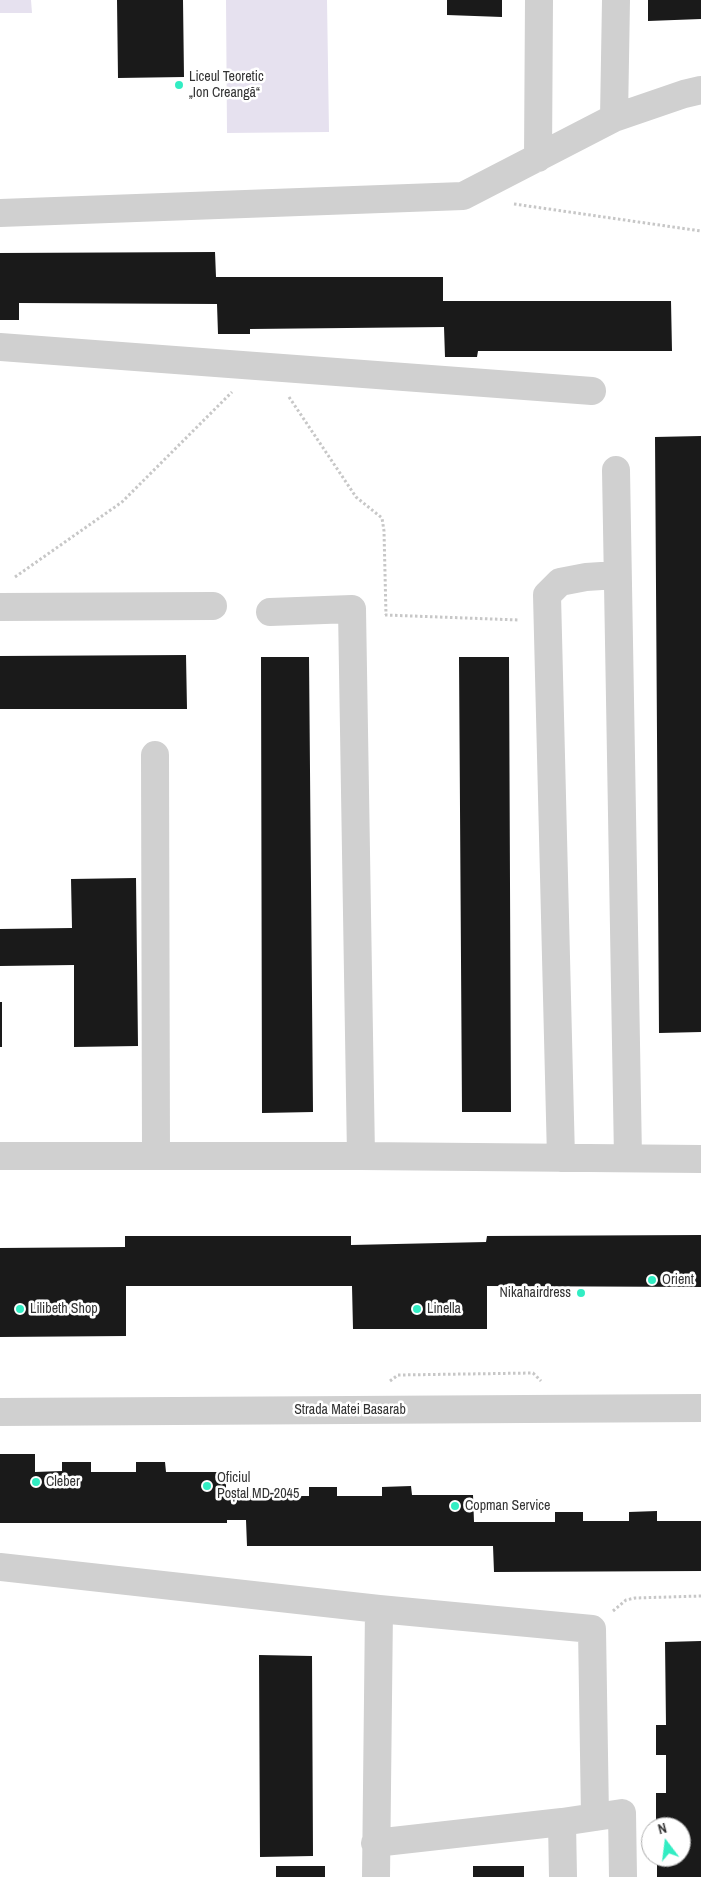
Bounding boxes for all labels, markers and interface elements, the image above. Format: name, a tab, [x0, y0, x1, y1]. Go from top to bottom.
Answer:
place label: Liceul Teoretic „Ion Creangă“	[189, 69, 264, 102]
marker: Liceul Teoretic „Ion Creangă“	[173, 79, 185, 91]
place label: Orient	[662, 1272, 694, 1288]
marker: Orient	[646, 1274, 658, 1286]
place label: Nikahairdress	[500, 1285, 571, 1301]
marker: Nikahairdress	[575, 1287, 587, 1299]
place label: Lilibeth Shop	[30, 1301, 98, 1317]
place label: Linella	[427, 1301, 461, 1317]
marker: Lilibeth Shop	[14, 1303, 26, 1315]
marker: Linella	[411, 1303, 423, 1315]
street label: Strada Matei Basarab	[294, 1402, 406, 1418]
place label: Oficiul Poștal MD-2045	[217, 1470, 299, 1502]
place label: Cleber	[46, 1474, 80, 1490]
marker: Cleber	[30, 1476, 42, 1488]
marker: Oficiul Poștal MD-2045	[201, 1480, 213, 1492]
place label: Copman Service	[465, 1498, 550, 1514]
marker: Copman Service	[449, 1500, 461, 1512]
north arrow	[641, 1817, 691, 1867]
text: N	[656, 1819, 669, 1838]

